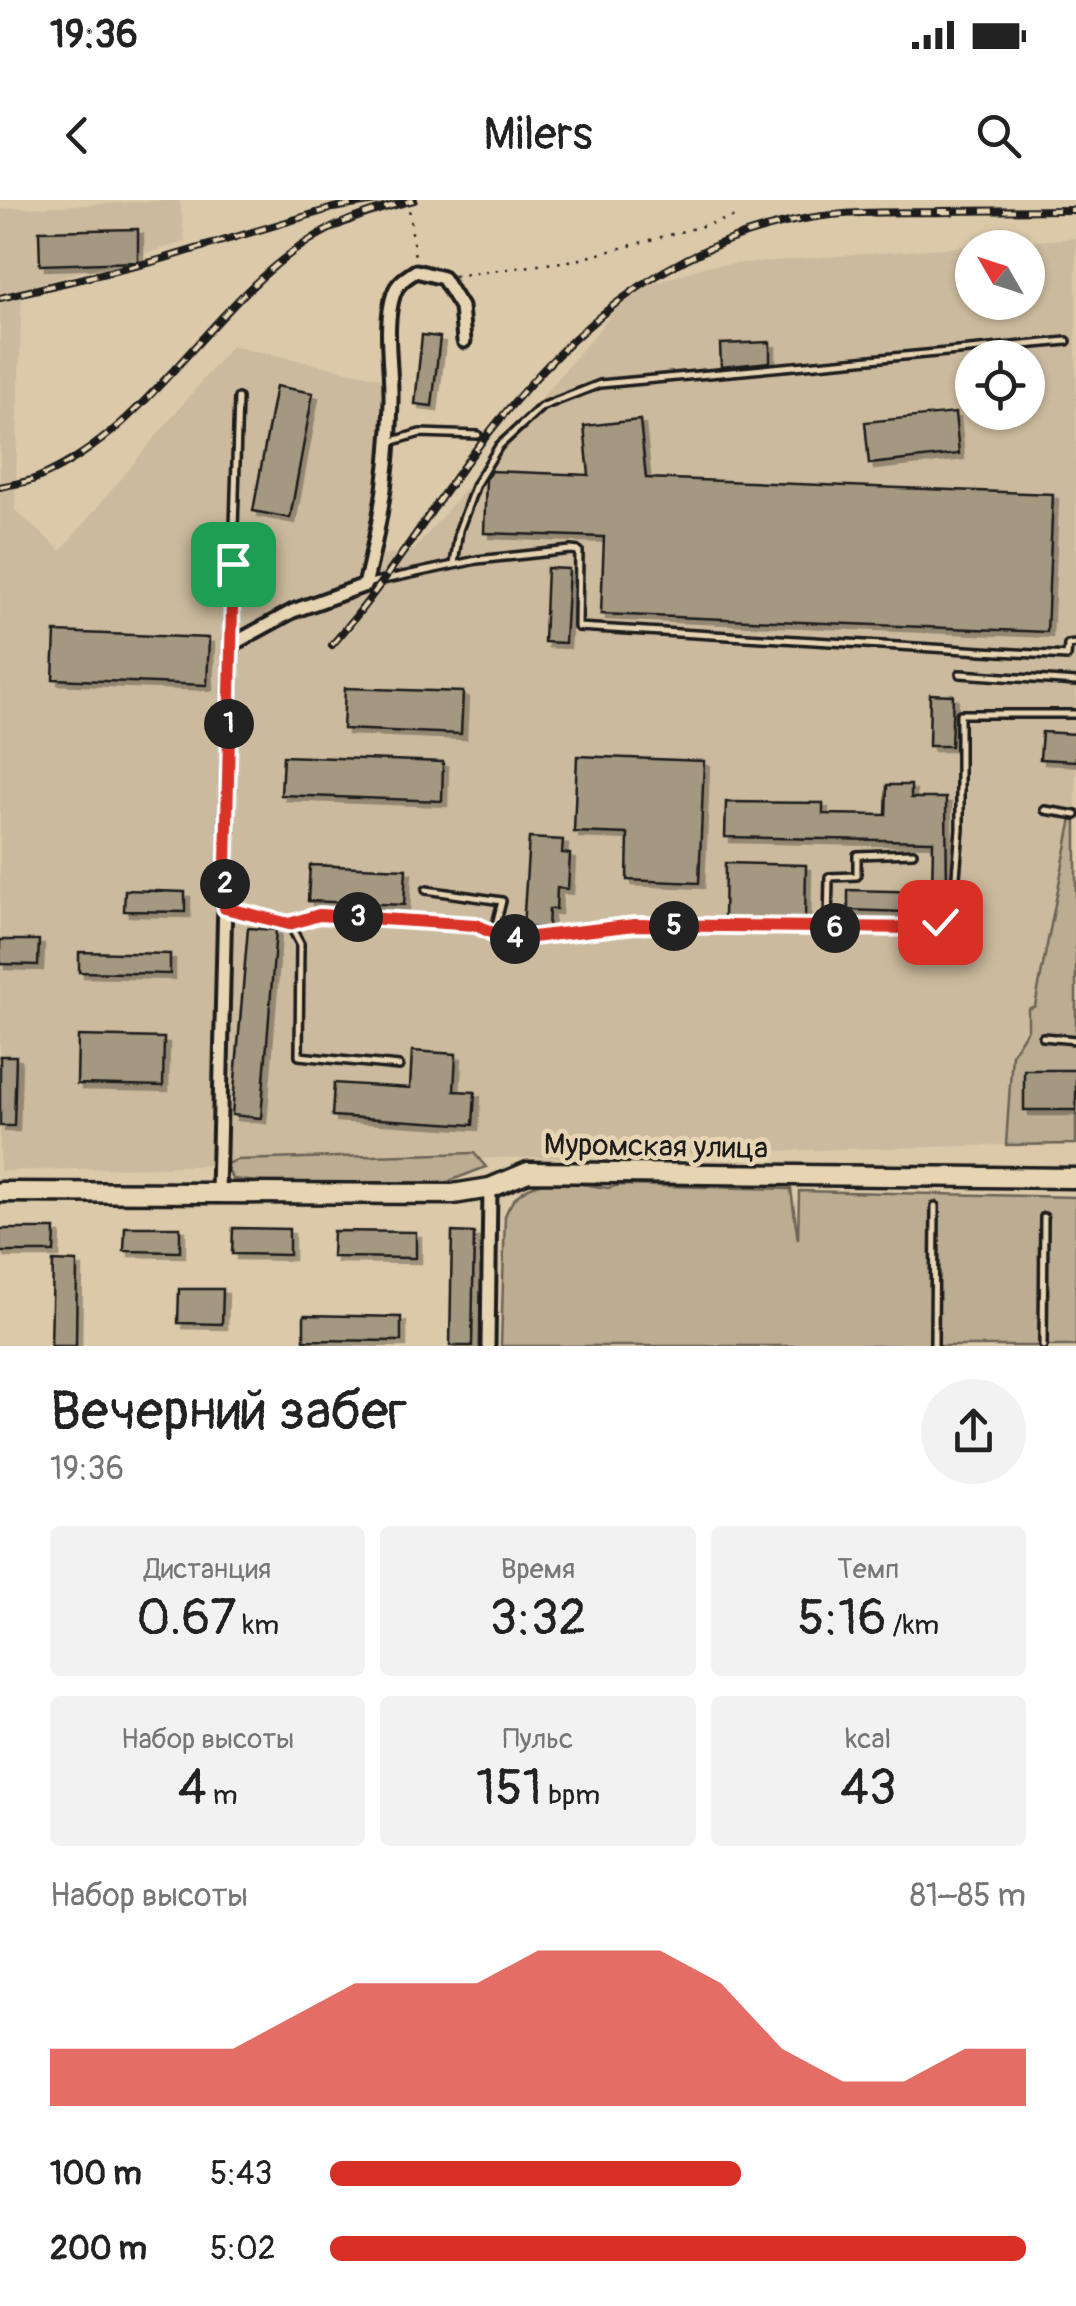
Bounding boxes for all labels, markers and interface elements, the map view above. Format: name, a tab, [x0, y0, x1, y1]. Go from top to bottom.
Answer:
text: 19:36	[50, 11, 138, 59]
text: Milers	[483, 107, 593, 163]
icon: back	[50, 108, 105, 163]
icon: search	[971, 108, 1026, 163]
north arrow	[955, 230, 1045, 320]
map controls	[955, 230, 1045, 430]
button: locate	[955, 340, 1045, 430]
pin	[191, 522, 276, 607]
icon: arrive	[206, 537, 261, 592]
pin: 1	[204, 699, 254, 749]
text: 1	[224, 706, 234, 741]
pin: 2	[200, 859, 250, 909]
text: 2	[217, 866, 233, 901]
pin	[898, 880, 983, 965]
pin: 3	[333, 892, 383, 942]
icon: check	[913, 895, 968, 950]
text: 3	[350, 899, 366, 934]
pin: 5	[649, 901, 699, 951]
pin: 6	[810, 903, 860, 953]
text: 5	[666, 908, 682, 943]
text: 6	[827, 910, 843, 945]
pin: 4	[490, 914, 540, 964]
text: 4	[507, 921, 523, 956]
street label: Муромская улица	[543, 1126, 769, 1167]
text: Вечерний забег	[50, 1377, 407, 1446]
button: share	[921, 1379, 1026, 1484]
text: 19:36	[50, 1449, 124, 1489]
text: Дистанция	[144, 1552, 271, 1587]
text: Время	[501, 1552, 575, 1587]
text: Темп	[837, 1552, 899, 1587]
text: 0.67	[136, 1587, 236, 1650]
text: 3:32	[489, 1587, 587, 1650]
text: 5:16	[797, 1587, 887, 1650]
text: km	[236, 1608, 279, 1643]
text: /km	[887, 1608, 939, 1643]
text: Набор высоты	[121, 1722, 294, 1757]
text: Пульс	[503, 1722, 573, 1757]
text: kcal	[846, 1722, 891, 1757]
text: 4	[178, 1757, 207, 1820]
text: 151	[476, 1757, 542, 1820]
text: 43	[840, 1757, 897, 1820]
text: m	[207, 1778, 238, 1813]
text: bpm	[542, 1778, 600, 1813]
text: Набор высоты	[50, 1876, 248, 1916]
text: 81–85 m	[910, 1876, 1026, 1916]
text: 100 m	[50, 2154, 142, 2194]
text: 5:43	[210, 2154, 272, 2194]
text: 200 m	[50, 2229, 147, 2269]
text: 5:02	[210, 2229, 276, 2269]

